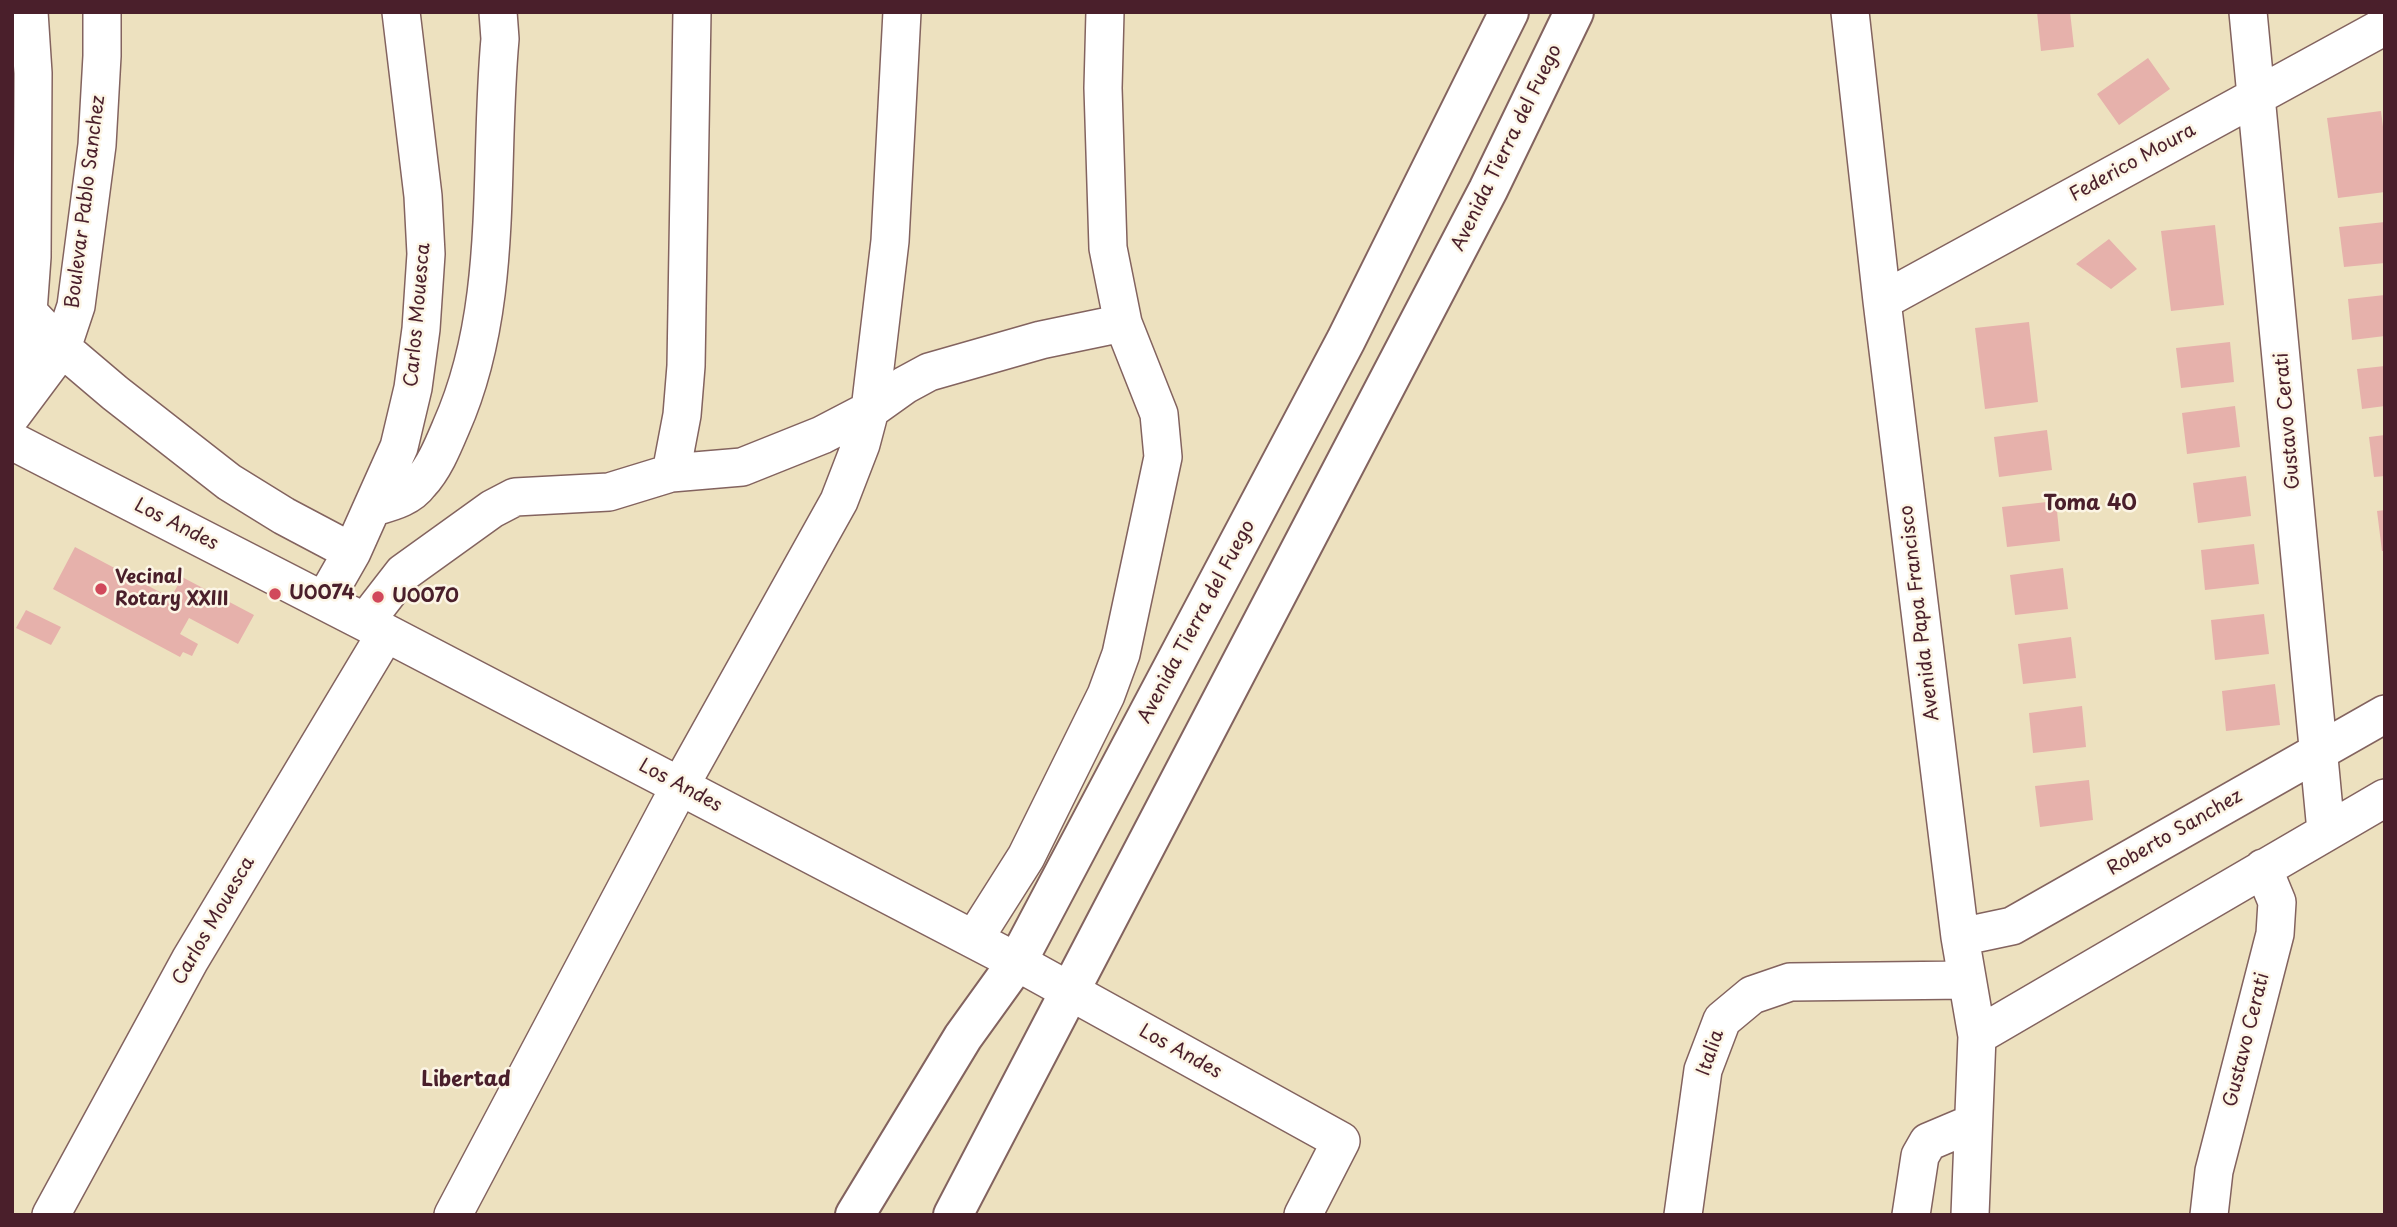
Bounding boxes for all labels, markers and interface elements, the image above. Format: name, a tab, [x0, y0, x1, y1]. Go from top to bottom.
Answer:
street label: Avenida Tierra del Fuego	[1447, 41, 1567, 255]
street label: Boulevar Pablo Sanchez	[62, 94, 110, 310]
street label: Federico Moura	[2066, 119, 2200, 207]
street label: Carlos Mouesca	[400, 242, 436, 388]
street label: Gustavo Cerati	[2271, 351, 2305, 491]
district label: Toma 40	[2043, 491, 2137, 517]
street label: Los Andes	[130, 494, 222, 556]
street label: Avenida Papa Francisco	[1895, 504, 1945, 722]
street label: Avenida Tierra del Fuego	[1134, 517, 1260, 727]
place label: Vecinal Rotary XXIII	[115, 567, 228, 611]
marker: Vecinal Rotary XXIII	[93, 581, 109, 597]
place label: U0074	[289, 583, 355, 605]
marker: U0074	[267, 586, 283, 602]
place label: U0070	[392, 586, 459, 608]
marker: U0070	[370, 589, 386, 605]
street label: Los Andes	[634, 755, 726, 817]
street label: Roberto Sanchez	[2103, 785, 2247, 881]
street label: Carlos Mouesca	[168, 853, 260, 989]
street label: Gustavo Cerati	[2219, 970, 2275, 1110]
street label: Los Andes	[1135, 1020, 1225, 1084]
street label: Italia	[1693, 1027, 1729, 1079]
district label: Libertad	[421, 1067, 511, 1093]

